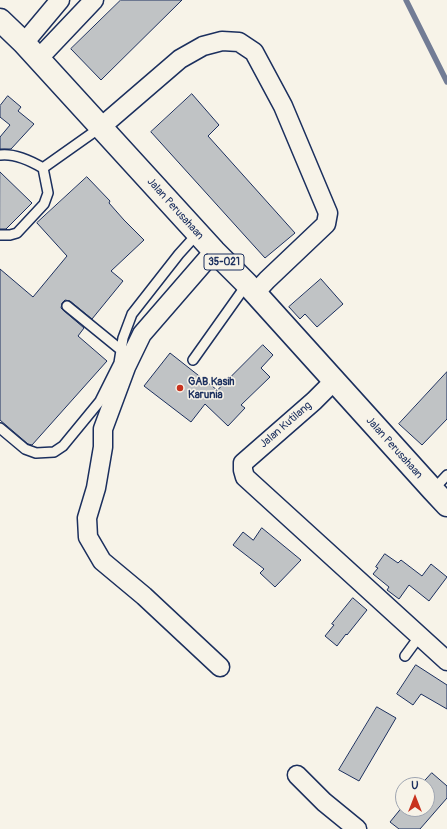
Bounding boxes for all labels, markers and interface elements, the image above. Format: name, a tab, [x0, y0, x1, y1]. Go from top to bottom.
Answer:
street label: Jalan Perusahaan	[144, 175, 206, 243]
road number: 35-021	[204, 254, 244, 270]
place label: GAB Kasih Karunia	[188, 375, 235, 401]
marker: GAB Kasih Karunia	[175, 383, 185, 393]
street label: Jalan Kutilang	[257, 399, 315, 451]
street label: Jalan Perusahaan	[363, 414, 425, 482]
north arrow	[395, 777, 435, 817]
text: U	[411, 779, 419, 792]

